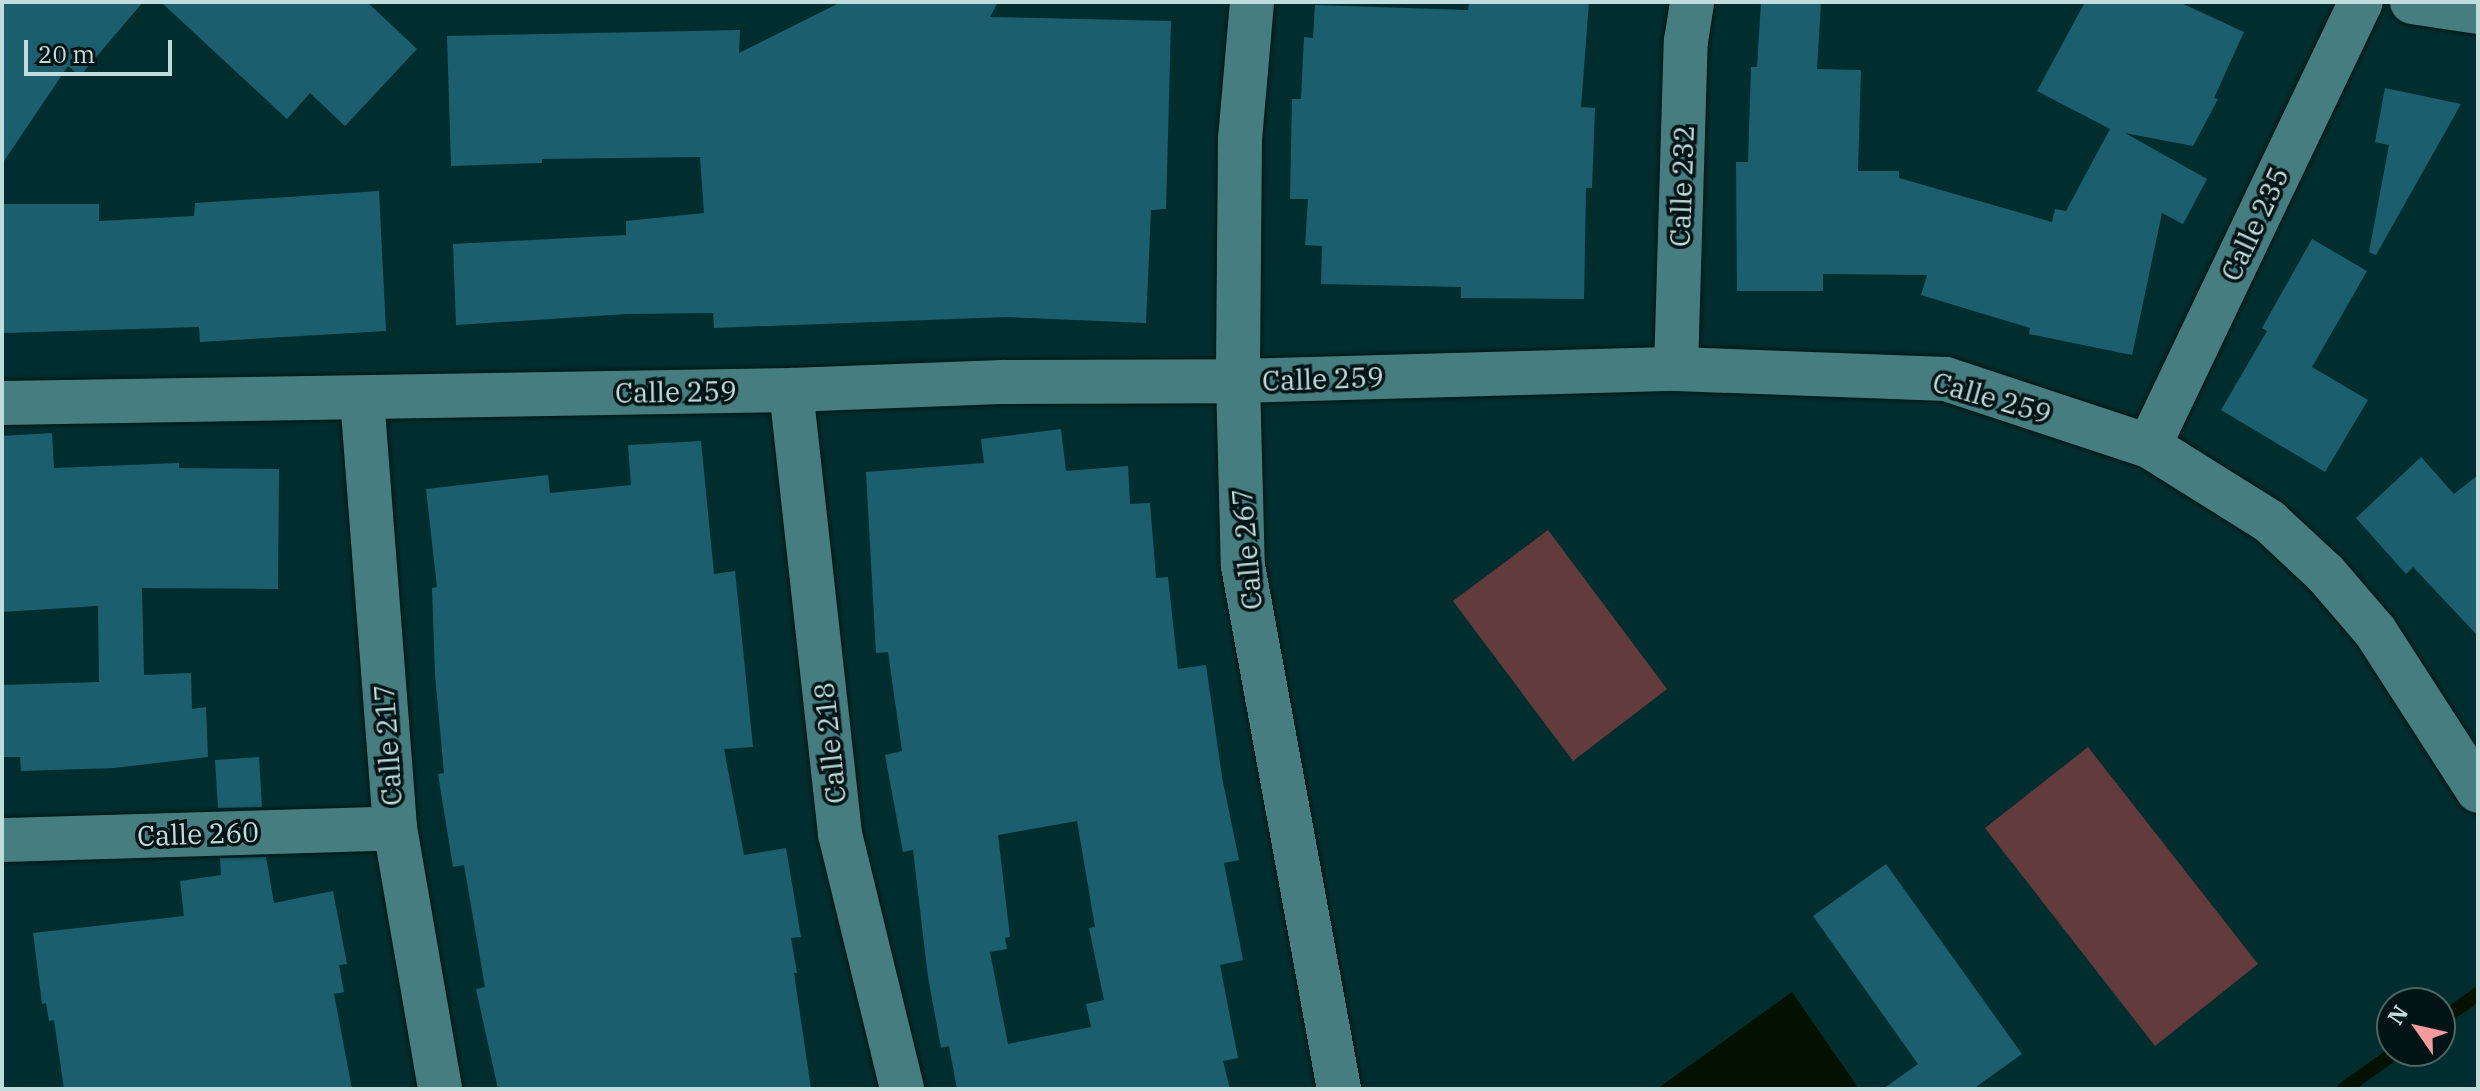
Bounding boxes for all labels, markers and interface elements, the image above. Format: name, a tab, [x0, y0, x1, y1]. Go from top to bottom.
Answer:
scale bar	[28, 24, 176, 74]
text: 20 m	[38, 38, 95, 70]
street label: Calle 232	[1663, 125, 1701, 247]
street label: Calle 235	[2214, 162, 2296, 286]
street label: Calle 259	[1262, 360, 1384, 398]
street label: Calle 259	[1929, 365, 2055, 431]
street label: Calle 259	[615, 374, 737, 410]
street label: Calle 267	[1225, 487, 1269, 611]
street label: Calle 218	[807, 681, 853, 805]
street label: Calle 217	[367, 683, 409, 807]
street label: Calle 260	[137, 815, 259, 853]
north arrow	[2376, 987, 2456, 1067]
text: N	[2380, 999, 2414, 1030]

